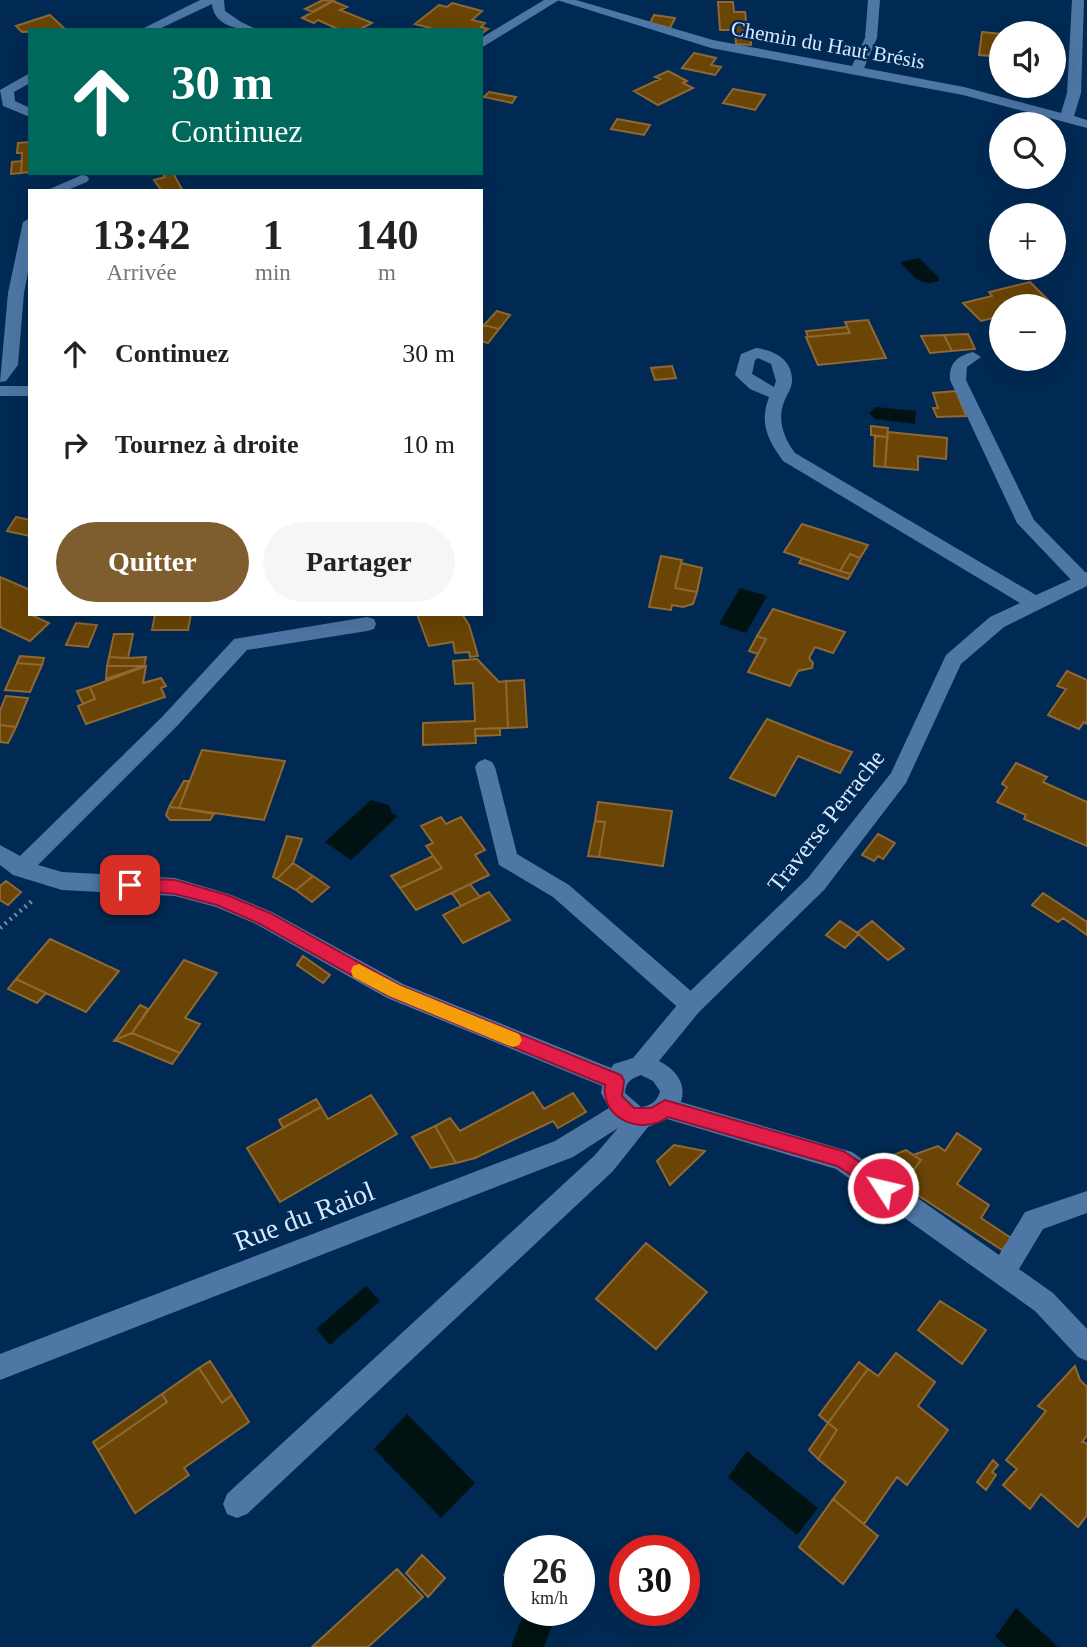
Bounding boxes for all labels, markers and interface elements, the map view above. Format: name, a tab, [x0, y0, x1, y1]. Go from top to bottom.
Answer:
street label: Chemin du Haut Brésis	[729, 16, 927, 74]
map controls	[989, 21, 1066, 371]
button: sound	[989, 21, 1066, 98]
text: 30 m	[171, 55, 273, 110]
icon: ahead	[56, 56, 147, 147]
button: search	[989, 112, 1066, 189]
text: Continuez	[171, 113, 303, 149]
button: +	[989, 203, 1066, 280]
text: 13:42	[93, 212, 191, 258]
text: 1	[262, 212, 283, 258]
text: 140	[355, 212, 418, 258]
text: Arrivée	[106, 260, 177, 285]
text: min	[255, 260, 291, 285]
text: m	[378, 260, 396, 285]
button: −	[989, 294, 1066, 371]
icon: ahead	[56, 335, 94, 373]
text: Continuez	[115, 339, 229, 368]
text: 30 m	[402, 339, 455, 368]
icon: right	[56, 426, 94, 464]
text: Tournez à droite	[115, 430, 298, 459]
text: 10 m	[402, 430, 455, 459]
button: Quitter	[56, 522, 249, 602]
button: Partager	[263, 522, 455, 602]
street label: Traverse Perrache	[762, 745, 890, 897]
pin	[100, 855, 160, 915]
icon: arrive	[111, 866, 149, 904]
position arrow	[846, 1151, 920, 1225]
street label: Rue du Raiol	[229, 1175, 379, 1257]
speed limit sign: 30	[609, 1535, 700, 1626]
text: 26	[532, 1552, 567, 1591]
text: km/h	[531, 1588, 568, 1608]

